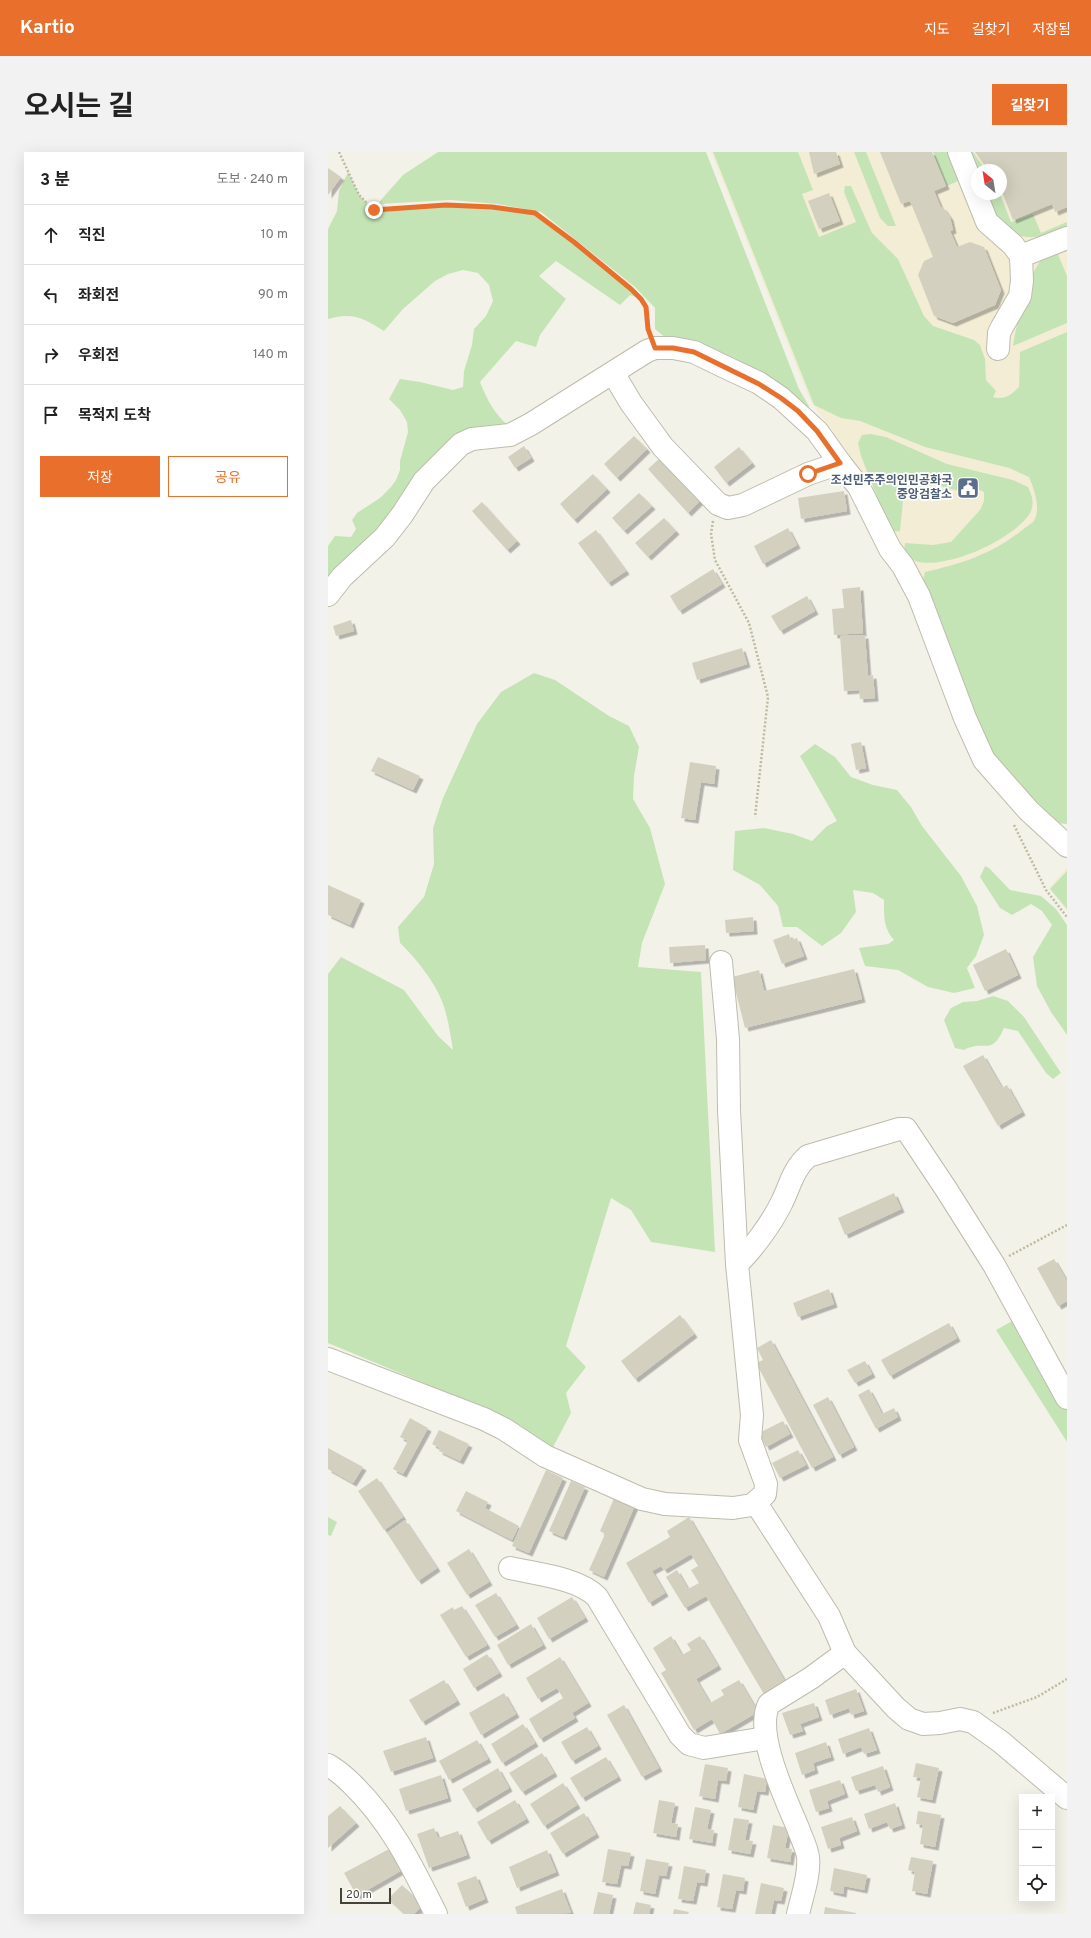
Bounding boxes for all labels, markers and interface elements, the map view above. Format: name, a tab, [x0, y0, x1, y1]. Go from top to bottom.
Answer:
text: Kartio	[20, 16, 75, 40]
text: 지도	[924, 22, 950, 39]
text: 길찾기	[972, 22, 1010, 39]
text: 저장됨	[1032, 22, 1071, 39]
button: 길찾기	[992, 84, 1067, 125]
text: 오시는 길	[24, 90, 134, 126]
north arrow	[971, 164, 1007, 200]
text: 3 분	[40, 170, 70, 192]
text: 도보 · 240 m	[217, 172, 288, 188]
route end	[365, 201, 383, 219]
icon: ahead	[40, 224, 62, 246]
text: 직진	[78, 227, 106, 246]
text: 10 m	[261, 227, 288, 243]
icon: left	[40, 284, 62, 306]
text: 좌회전	[78, 287, 119, 306]
text: 90 m	[258, 287, 288, 303]
icon: right	[40, 344, 62, 366]
text: 우회전	[78, 347, 119, 366]
text: 140 m	[253, 347, 288, 363]
icon: arrive	[40, 404, 62, 426]
text: 목적지 도착	[78, 407, 151, 426]
button: 저장	[40, 456, 160, 497]
button: 공유	[168, 456, 288, 497]
route start	[799, 465, 817, 483]
place label: 조선민주주의인민공화국 중앙검찰소	[831, 473, 952, 503]
public building icon: 조선민주주의인민공화국 중앙검찰소	[955, 475, 981, 501]
map controls	[1019, 1794, 1055, 1902]
button: +	[1019, 1794, 1055, 1830]
button: −	[1019, 1830, 1055, 1866]
button: locate	[1019, 1866, 1055, 1902]
scale bar	[340, 1886, 391, 1905]
text: 20 m	[346, 1888, 372, 1902]

